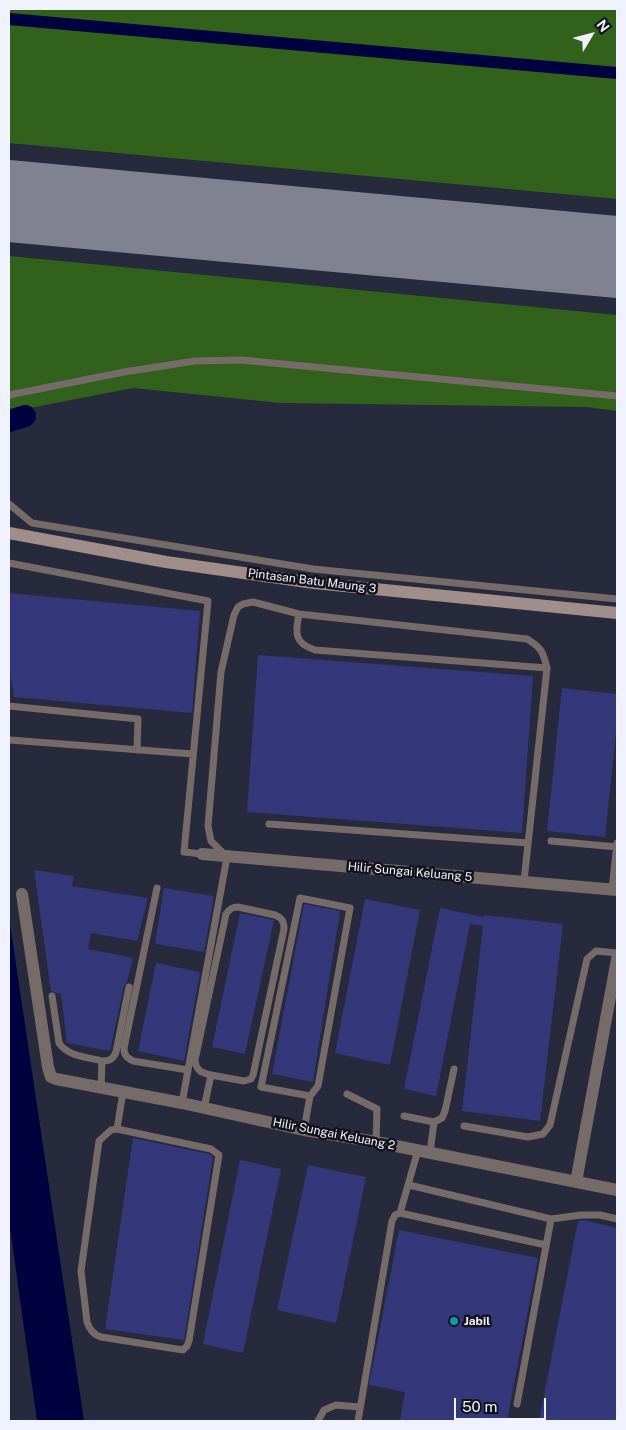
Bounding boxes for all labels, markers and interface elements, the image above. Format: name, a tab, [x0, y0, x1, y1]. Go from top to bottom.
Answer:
north arrow	[566, 10, 616, 60]
text: N	[593, 17, 613, 35]
street label: Pintasan Batu Maung 3	[247, 566, 377, 596]
street label: Hilir Sungai Keluang 5	[347, 859, 473, 885]
street label: Hilir Sungai Keluang 2	[272, 1115, 396, 1153]
place label: Jabil	[464, 1314, 490, 1328]
marker: Jabil	[448, 1315, 460, 1327]
scale bar	[456, 1388, 548, 1420]
text: 50 m	[462, 1398, 497, 1415]

